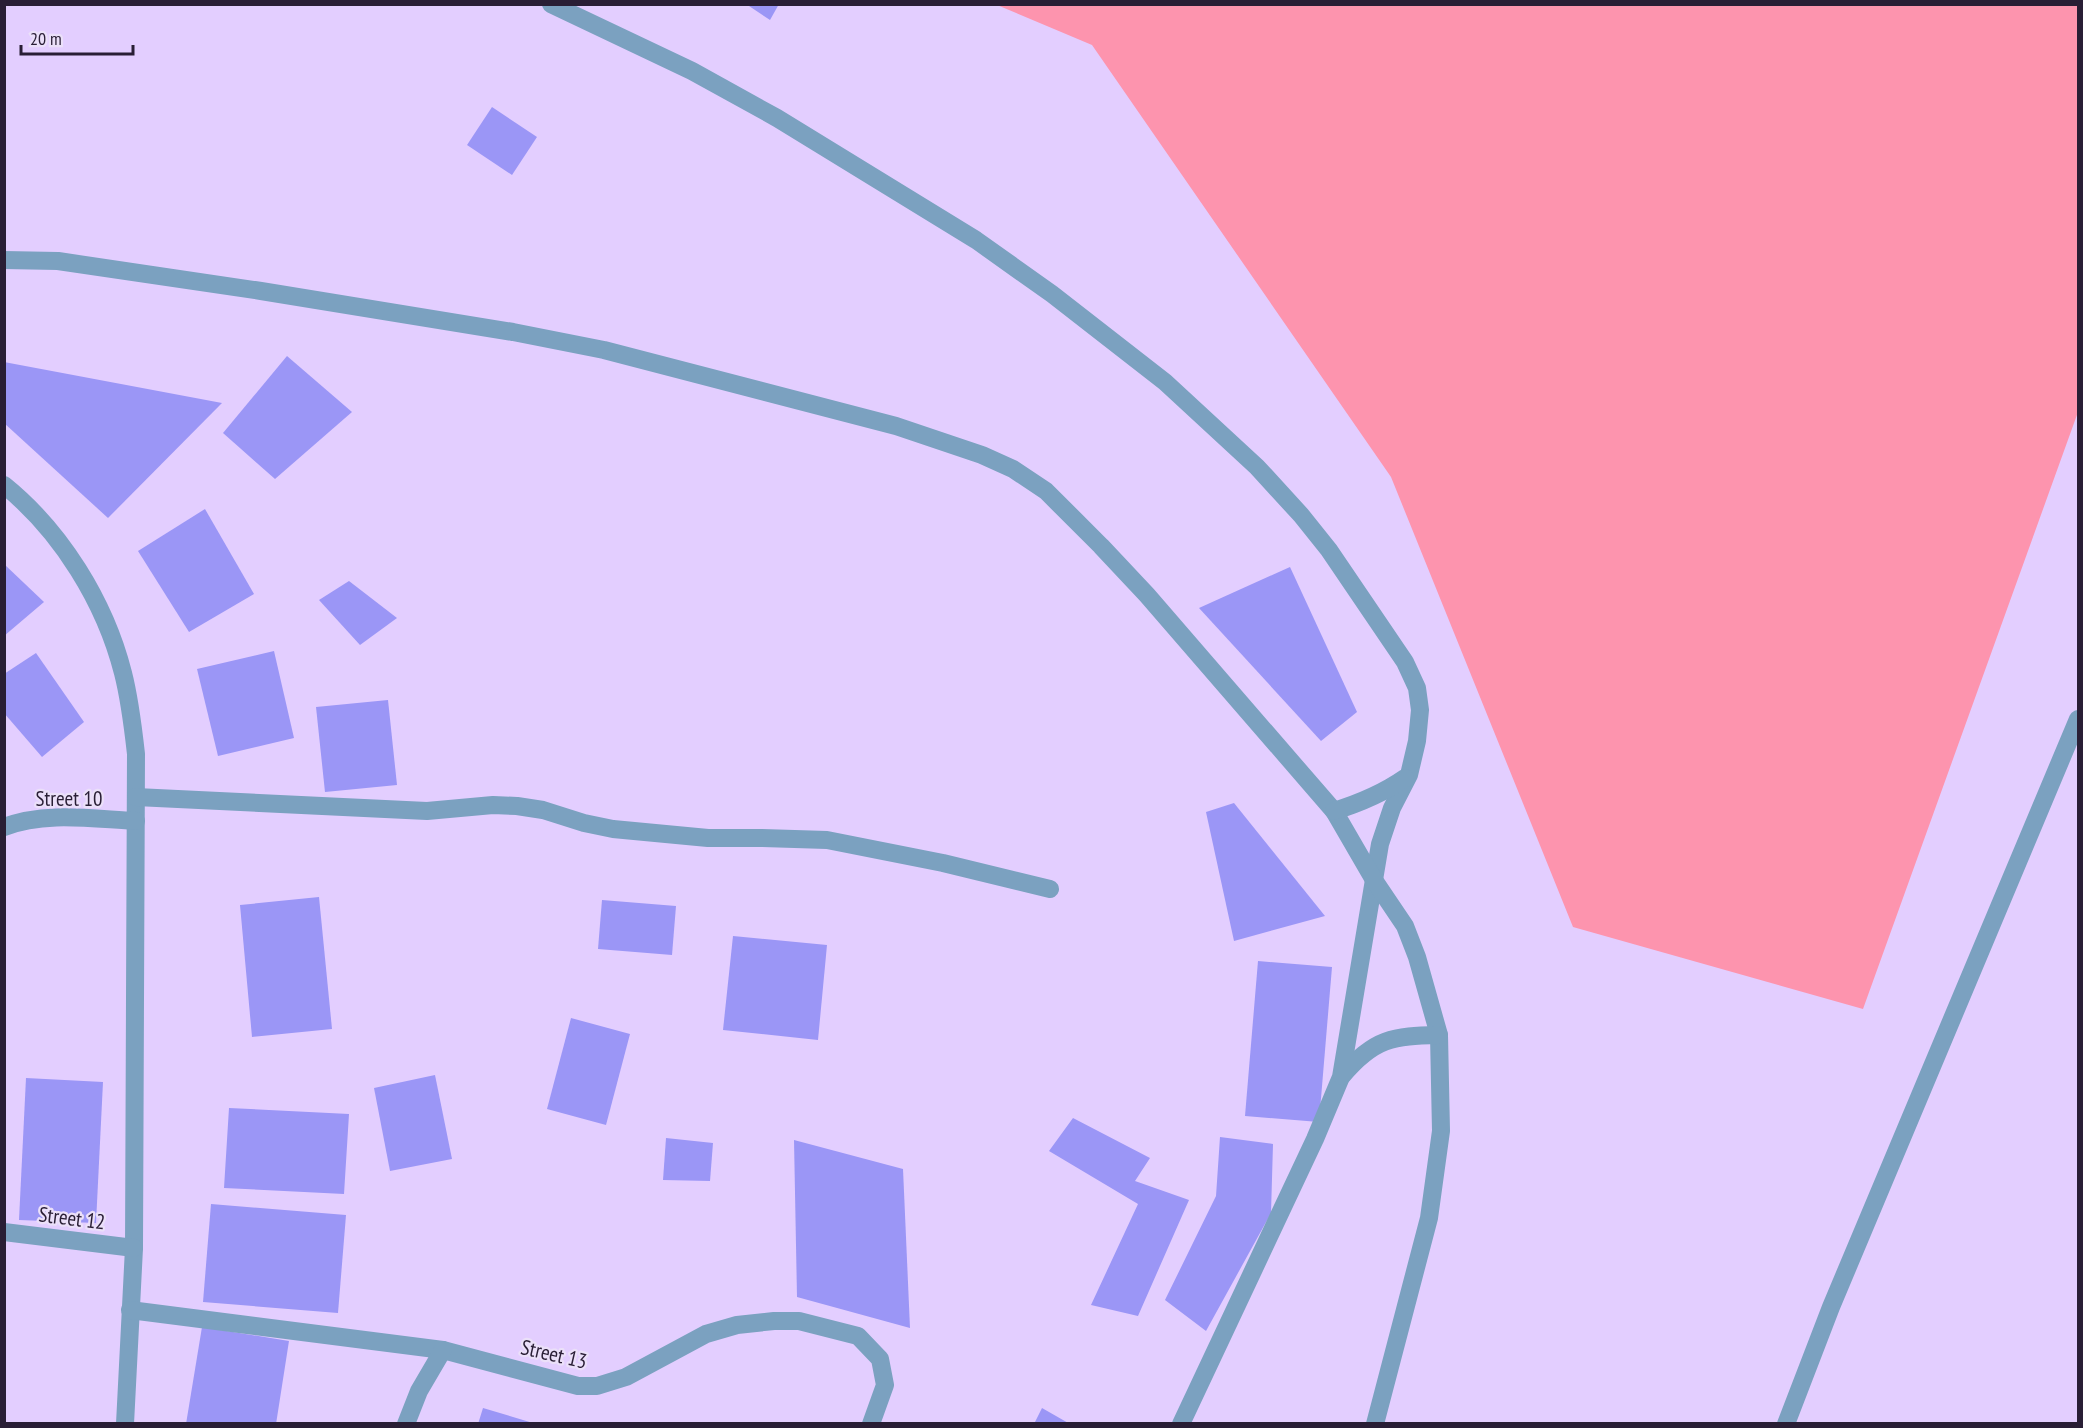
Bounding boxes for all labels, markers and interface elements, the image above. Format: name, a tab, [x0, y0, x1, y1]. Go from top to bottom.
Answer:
scale bar	[21, 18, 134, 56]
text: 20 m	[30, 27, 62, 50]
street label: Street 10	[36, 785, 102, 812]
street label: Street 12	[37, 1201, 107, 1235]
street label: Street 13	[518, 1333, 590, 1375]

